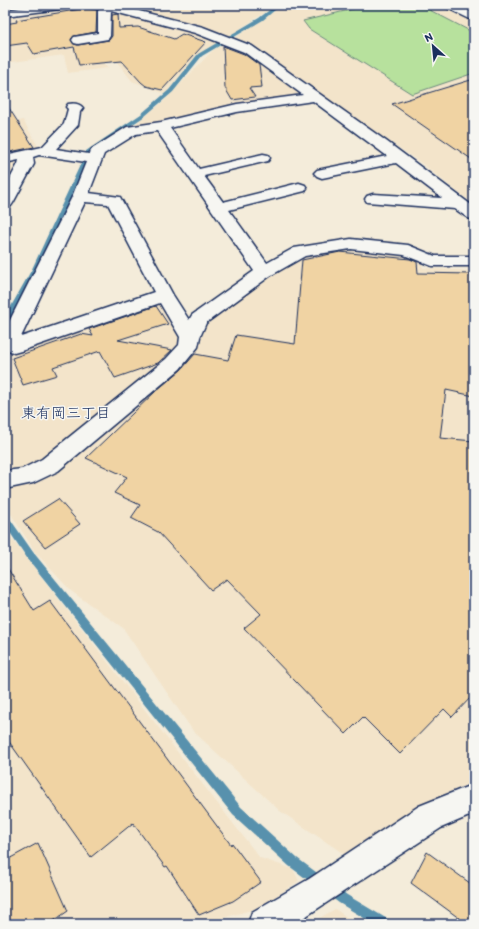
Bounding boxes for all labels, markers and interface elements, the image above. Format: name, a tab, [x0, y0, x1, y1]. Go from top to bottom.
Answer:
north arrow	[413, 26, 453, 66]
text: N	[422, 30, 435, 45]
district label: 東有岡三丁目	[21, 404, 111, 422]

